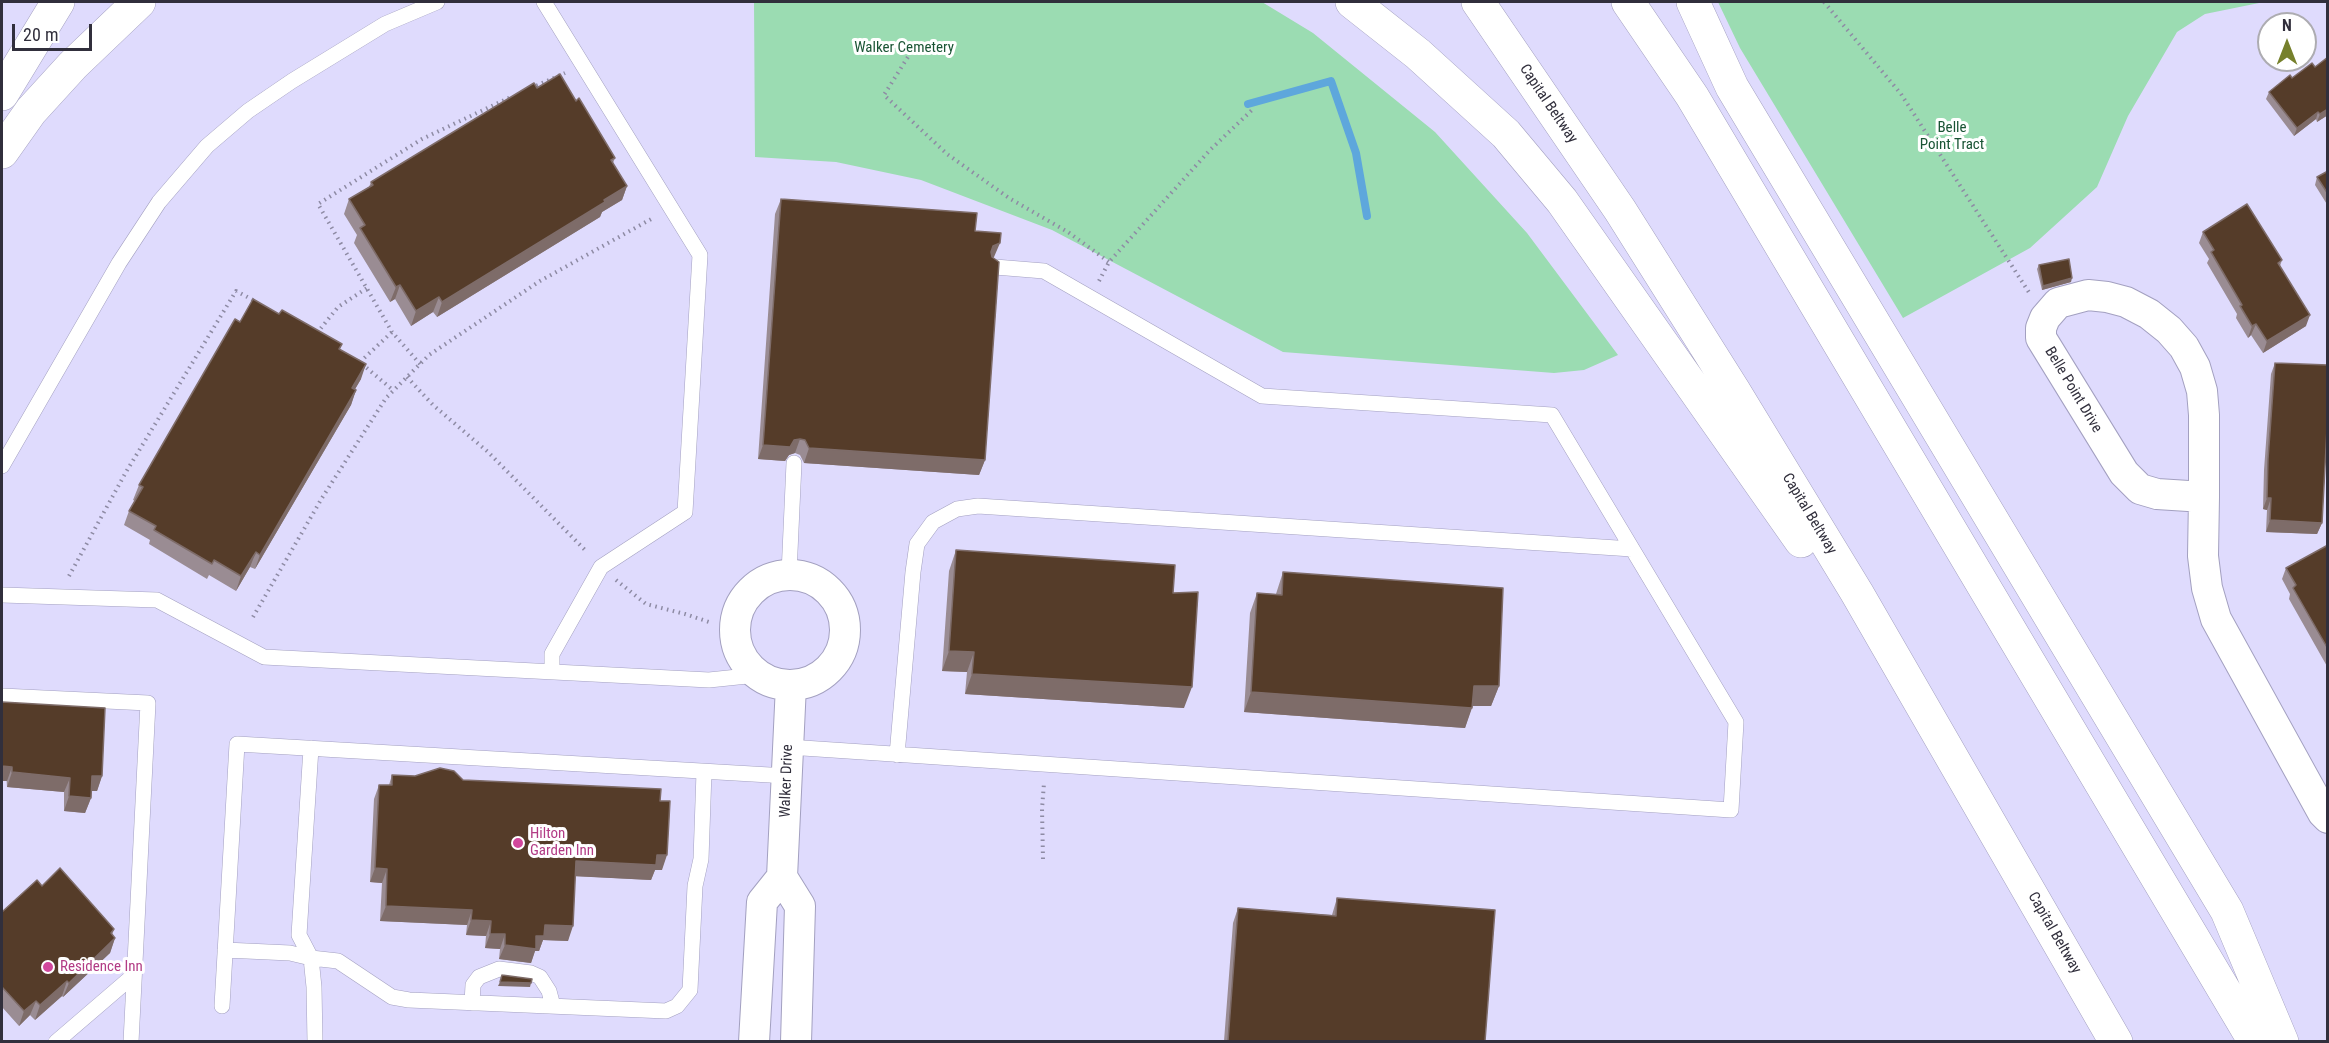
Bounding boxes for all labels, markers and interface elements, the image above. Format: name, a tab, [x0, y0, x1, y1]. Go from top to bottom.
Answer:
scale bar	[15, 12, 94, 50]
north arrow	[2257, 12, 2317, 72]
text: N	[2282, 16, 2292, 35]
text: 20 m	[23, 24, 58, 45]
park label: Walker Cemetery	[854, 39, 954, 57]
street label: Capital Beltway	[1515, 61, 1581, 147]
park label: Belle Point Tract	[1920, 119, 1984, 154]
street label: Belle Point Drive	[2040, 344, 2106, 436]
street label: Capital Beltway	[1778, 470, 1840, 558]
street label: Walker Drive	[777, 744, 797, 818]
place label: Hilton Garden Inn	[530, 825, 594, 860]
marker: Hilton Garden Inn	[511, 836, 525, 850]
street label: Capital Beltway	[2023, 889, 2085, 977]
place label: Residence Inn	[60, 958, 143, 976]
marker: Residence Inn	[41, 960, 55, 974]

